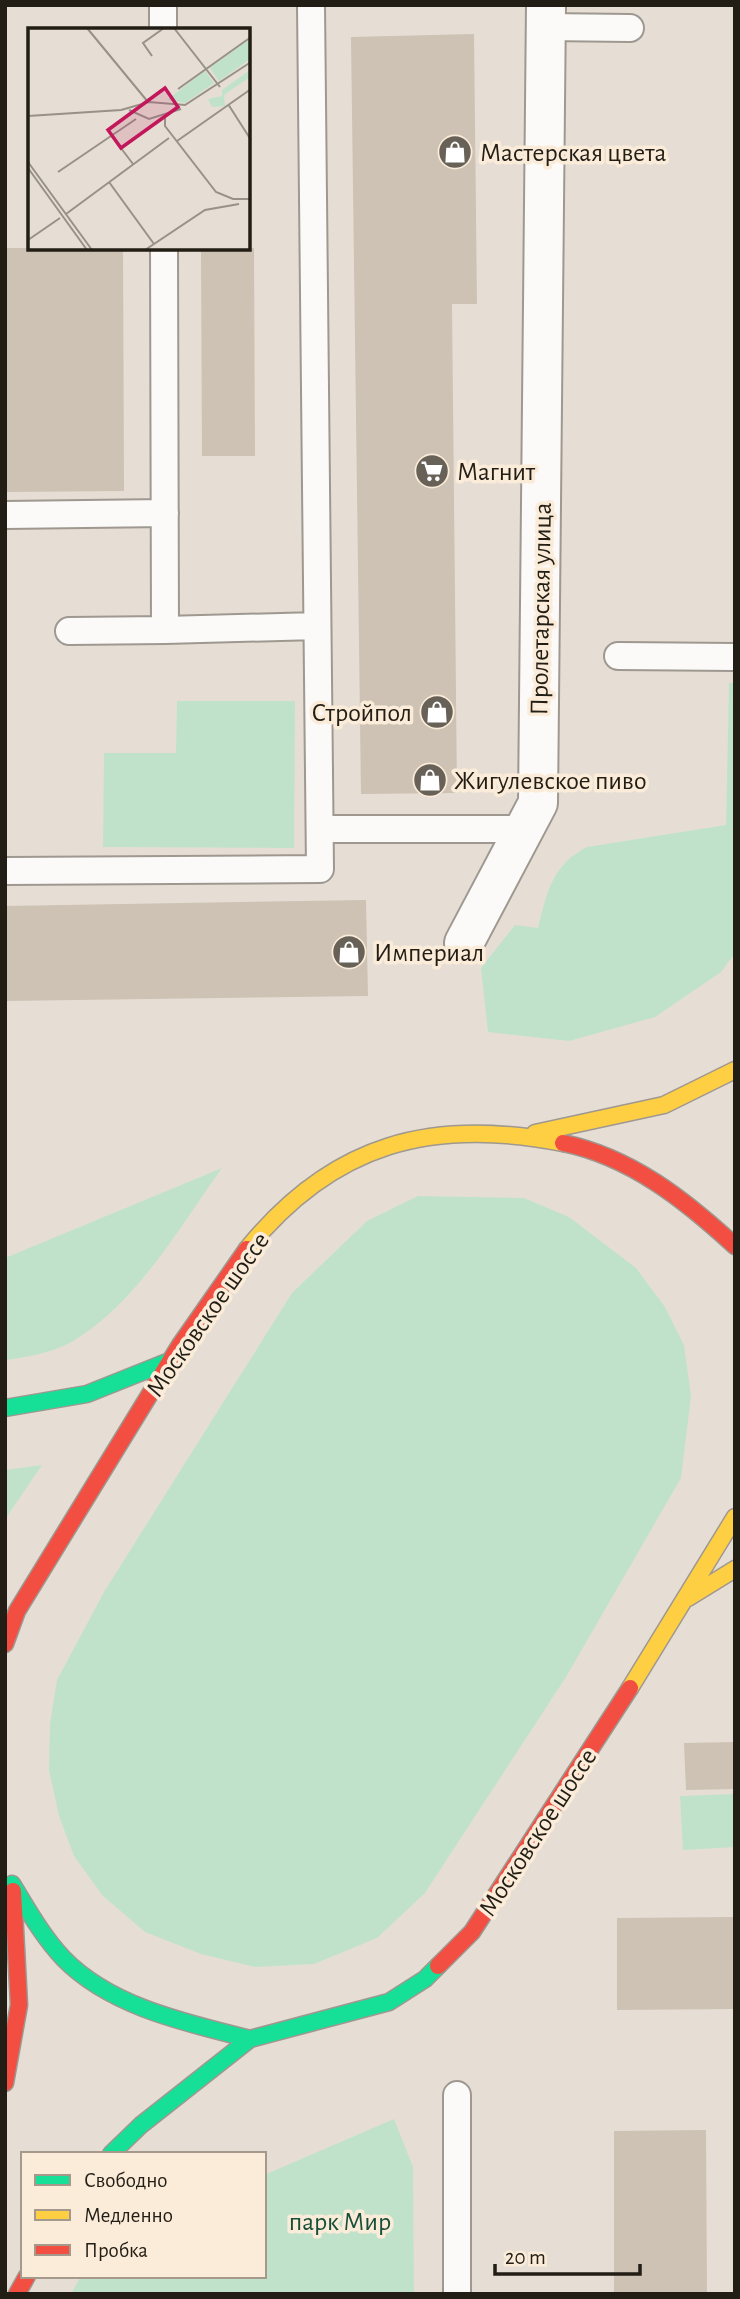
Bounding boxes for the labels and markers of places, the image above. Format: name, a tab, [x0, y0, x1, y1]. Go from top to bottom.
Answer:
shop icon: Мастерская цвета	[436, 133, 474, 171]
place label: Мастерская цвета	[480, 140, 667, 166]
supermarket icon: Магнит	[413, 452, 451, 490]
place label: Магнит	[457, 459, 536, 485]
shop icon: Стройпол	[418, 693, 456, 731]
place label: Стройпол	[312, 700, 412, 726]
shop icon: Жигулевское пиво	[411, 761, 449, 799]
place label: Жигулевское пиво	[454, 768, 646, 794]
shop icon: Империал	[330, 933, 368, 971]
place label: Империал	[374, 940, 484, 966]

